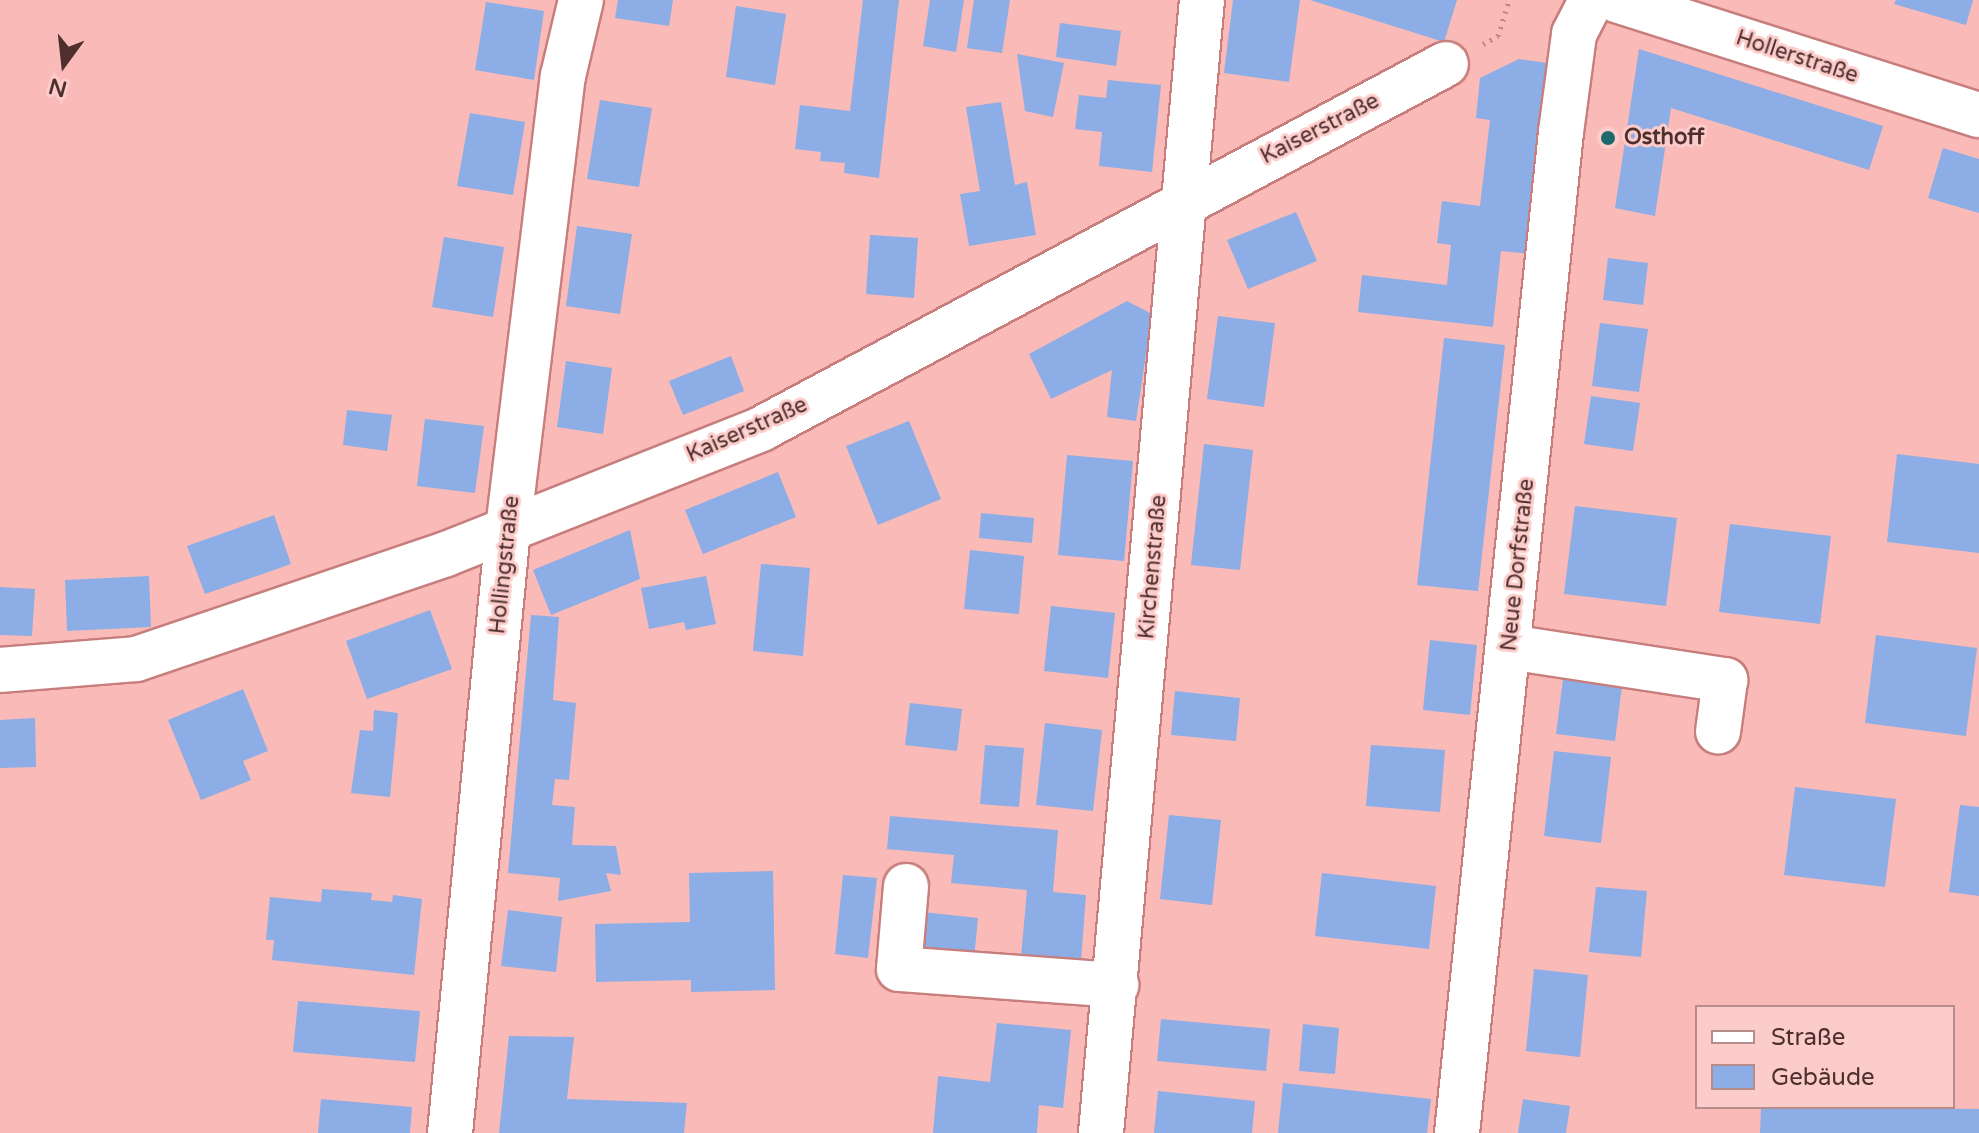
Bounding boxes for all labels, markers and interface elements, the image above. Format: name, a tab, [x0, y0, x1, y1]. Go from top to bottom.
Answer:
north arrow	[24, 24, 104, 104]
street label: Hollerstraße	[1733, 25, 1861, 89]
text: N	[46, 72, 70, 102]
street label: Kaiserstraße	[1256, 88, 1384, 170]
place label: Osthoff	[1624, 125, 1704, 151]
marker: Osthoff	[1599, 129, 1617, 147]
street label: Kaiserstraße	[682, 392, 812, 468]
street label: Neue Dorfstraße	[1496, 478, 1540, 652]
street label: Kirchenstraße	[1134, 494, 1172, 640]
street label: Hollingstraße	[485, 495, 525, 635]
legend	[1695, 1005, 1955, 1109]
text: Straße	[1771, 1023, 1845, 1052]
text: Gebäude	[1771, 1063, 1875, 1092]

